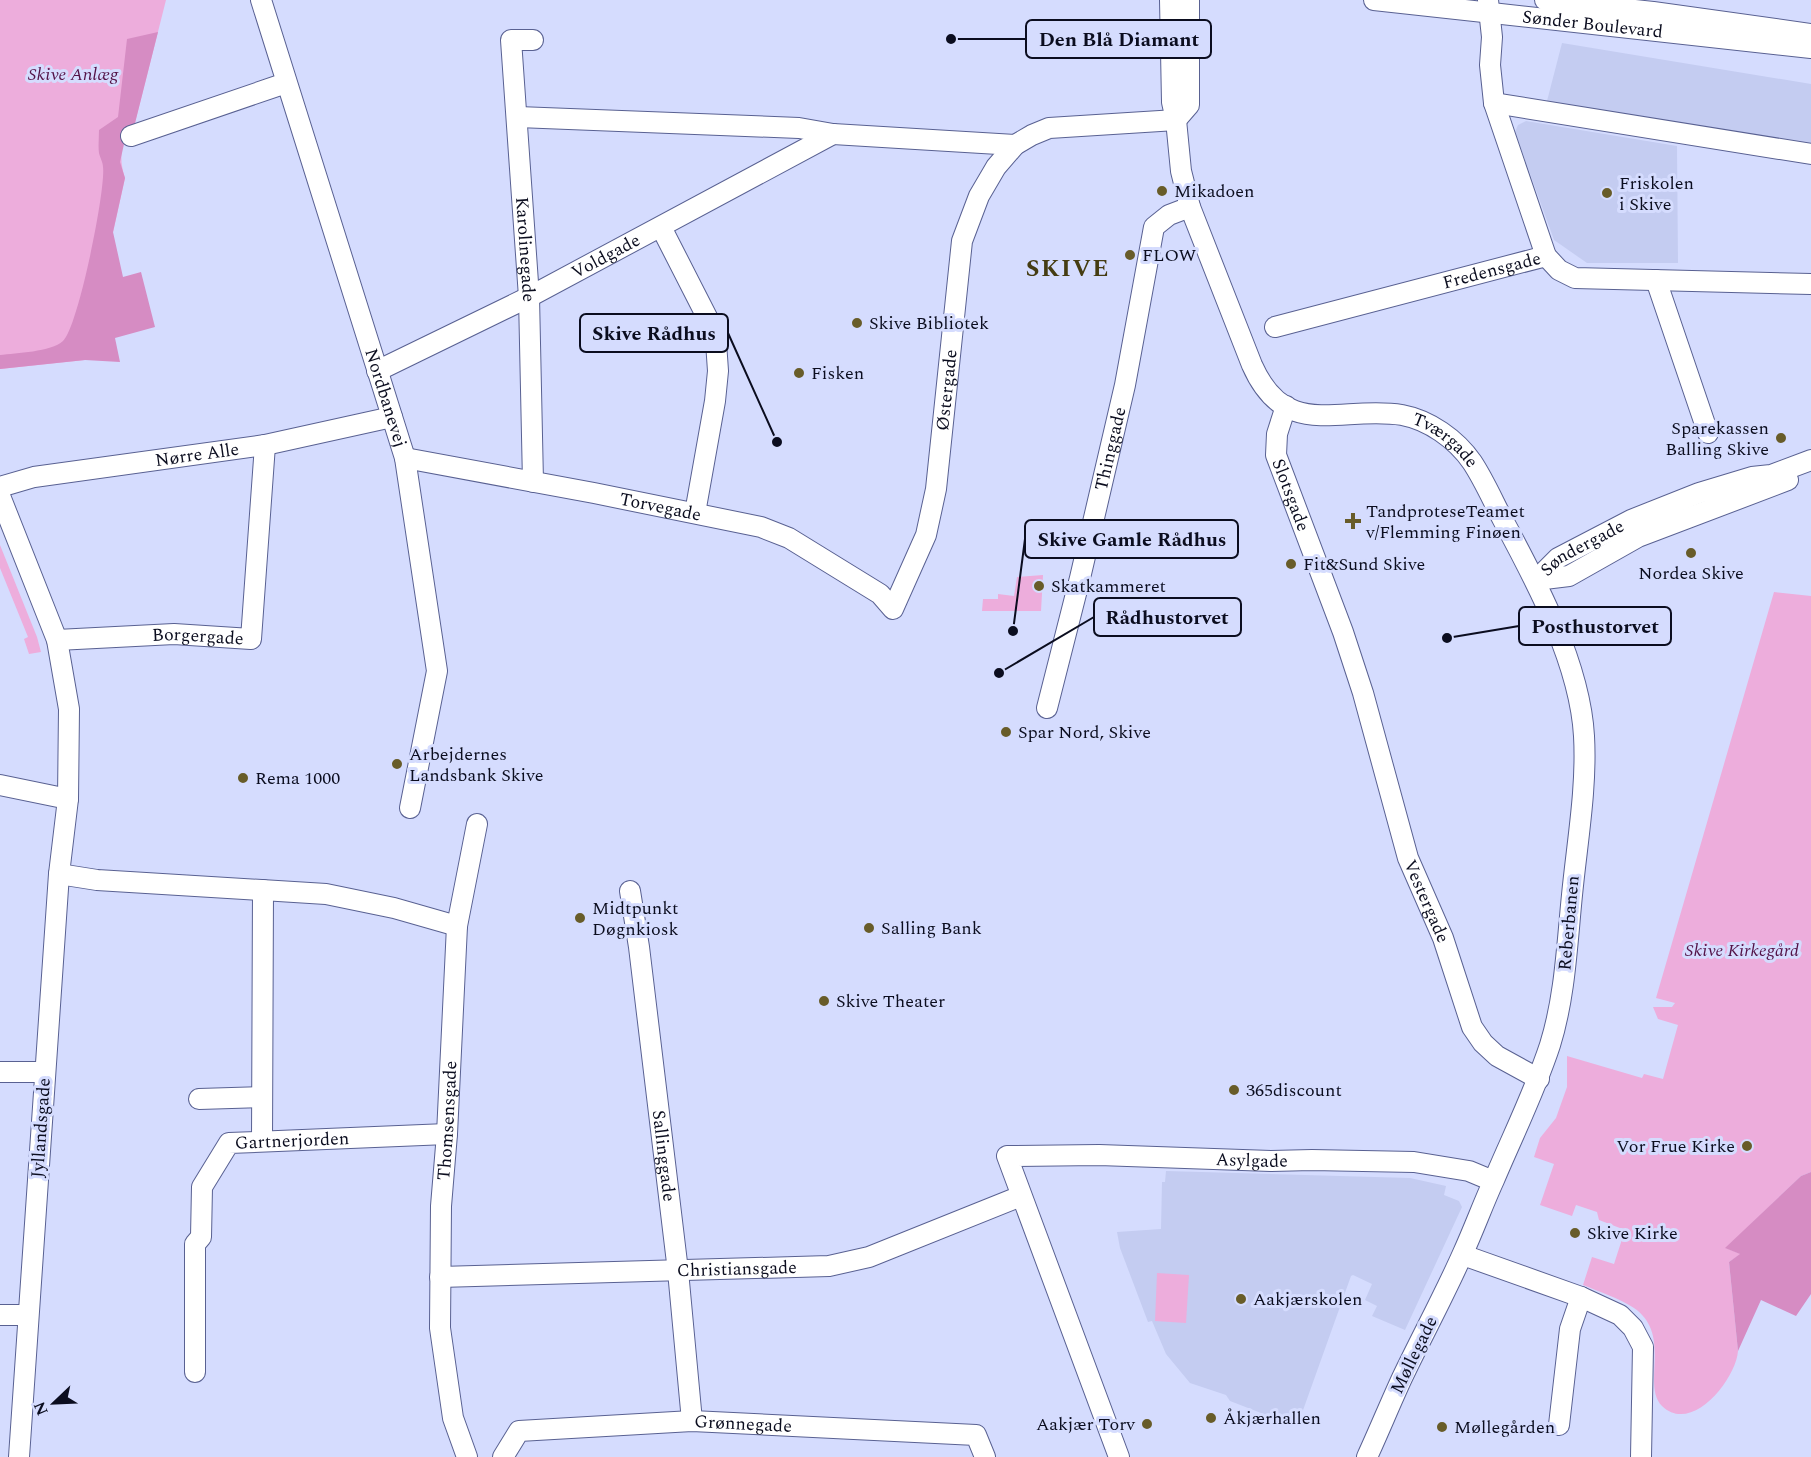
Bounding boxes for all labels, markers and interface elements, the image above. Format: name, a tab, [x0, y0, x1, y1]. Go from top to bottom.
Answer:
street label: Sønder Boulevard	[1521, 3, 1664, 45]
callout: Den Blå Diamant	[1026, 20, 1211, 58]
text: Den Blå Diamant	[1039, 25, 1200, 55]
park label: Skive Anlæg	[28, 61, 119, 88]
place label: Friskolen i Skive	[1619, 170, 1694, 218]
place label: Mikadoen	[1174, 178, 1255, 205]
marker: Mikadoen	[1155, 184, 1169, 198]
marker: Friskolen i Skive	[1600, 186, 1614, 200]
street label: Karolinegade	[509, 196, 543, 303]
street label: Voldgade	[566, 226, 645, 285]
place label: FLOW	[1142, 242, 1197, 269]
street label: Fredensgade	[1440, 244, 1544, 296]
marker: FLOW	[1123, 248, 1137, 262]
district label: SKIVE	[1026, 251, 1110, 287]
place label: Skive Bibliotek	[869, 310, 989, 337]
callout: Skive Rådhus	[580, 314, 728, 352]
marker: Skive Bibliotek	[850, 316, 864, 330]
text: Skive Rådhus	[592, 319, 716, 349]
street label: Nordbanevej	[358, 345, 414, 451]
street label: Østergade	[929, 348, 964, 432]
place label: Fisken	[811, 360, 864, 387]
marker: Fisken	[792, 366, 806, 380]
street label: Thinggade	[1087, 404, 1133, 493]
street label: Tværgade	[1409, 405, 1485, 473]
place label: Sparekassen Balling Skive	[1665, 415, 1769, 463]
marker: Sparekassen Balling Skive	[1774, 431, 1788, 445]
street label: Nørre Alle	[153, 435, 241, 474]
street label: Slotsgade	[1265, 455, 1317, 535]
street label: Torvegade	[617, 485, 704, 528]
place label: TandproteseTeamet v/Flemming Finøen	[1365, 498, 1525, 546]
marker: TandproteseTeamet v/Flemming Finøen	[1344, 512, 1362, 530]
street label: Søndergade	[1534, 513, 1629, 582]
callout: Skive Gamle Rådhus	[1025, 520, 1238, 558]
text: Skive Gamle Rådhus	[1037, 525, 1227, 555]
marker: Nordea Skive	[1684, 546, 1698, 560]
place label: Fit&Sund Skive	[1303, 551, 1425, 578]
marker: Fit&Sund Skive	[1284, 557, 1298, 571]
place label: Nordea Skive	[1638, 560, 1744, 587]
place label: Skatkammeret	[1051, 573, 1166, 600]
marker: Skatkammeret	[1032, 579, 1046, 593]
callout: Rådhustorvet	[1094, 598, 1241, 636]
text: Rådhustorvet	[1105, 603, 1229, 633]
callout: Posthustorvet	[1519, 607, 1671, 645]
text: Posthustorvet	[1531, 612, 1659, 642]
street label: Borgergade	[151, 621, 244, 652]
place label: Spar Nord, Skive	[1018, 719, 1151, 746]
marker: Spar Nord, Skive	[999, 725, 1013, 739]
place label: Arbejdernes Landsbank Skive	[409, 741, 544, 789]
marker: Arbejdernes Landsbank Skive	[390, 757, 404, 771]
place label: Rema 1000	[255, 765, 340, 792]
marker: Rema 1000	[236, 771, 250, 785]
street label: Vestergade	[1397, 855, 1457, 947]
street label: Reberbanen	[1551, 874, 1587, 972]
place label: Midtpunkt Døgnkiosk	[592, 895, 679, 943]
marker: Midtpunkt Døgnkiosk	[573, 911, 587, 925]
place label: Salling Bank	[881, 915, 982, 942]
marker: Salling Bank	[862, 921, 876, 935]
park label: Skive Kirkegård	[1685, 937, 1799, 964]
place label: Skive Theater	[836, 988, 945, 1015]
marker: Skive Theater	[817, 994, 831, 1008]
street label: Thomsensgade	[430, 1060, 464, 1181]
street label: Jyllandsgade	[24, 1077, 58, 1179]
place label: 365discount	[1246, 1077, 1342, 1104]
marker: 365discount	[1227, 1083, 1241, 1097]
street label: Sallinggade	[645, 1108, 683, 1203]
street label: Gartnerjorden	[234, 1125, 350, 1156]
place label: Vor Frue Kirke	[1616, 1133, 1735, 1160]
marker: Vor Frue Kirke	[1740, 1139, 1754, 1153]
street label: Asylgade	[1215, 1146, 1288, 1175]
place label: Skive Kirke	[1587, 1220, 1678, 1247]
marker: Skive Kirke	[1568, 1226, 1582, 1240]
street label: Christiansgade	[676, 1253, 797, 1284]
place label: Aakjærskolen	[1253, 1286, 1362, 1313]
marker: Aakjærskolen	[1234, 1292, 1248, 1306]
street label: Møllegade	[1384, 1312, 1444, 1398]
north arrow	[24, 1373, 84, 1433]
text: N	[28, 1398, 55, 1419]
place label: Åkjærhallen	[1223, 1405, 1321, 1432]
street label: Grønnegade	[694, 1408, 793, 1439]
place label: Aakjær Torv	[1036, 1411, 1136, 1438]
marker: Åkjærhallen	[1204, 1411, 1218, 1425]
place label: Møllegården	[1454, 1414, 1555, 1441]
marker: Aakjær Torv	[1140, 1417, 1154, 1431]
marker: Møllegården	[1435, 1420, 1449, 1434]

